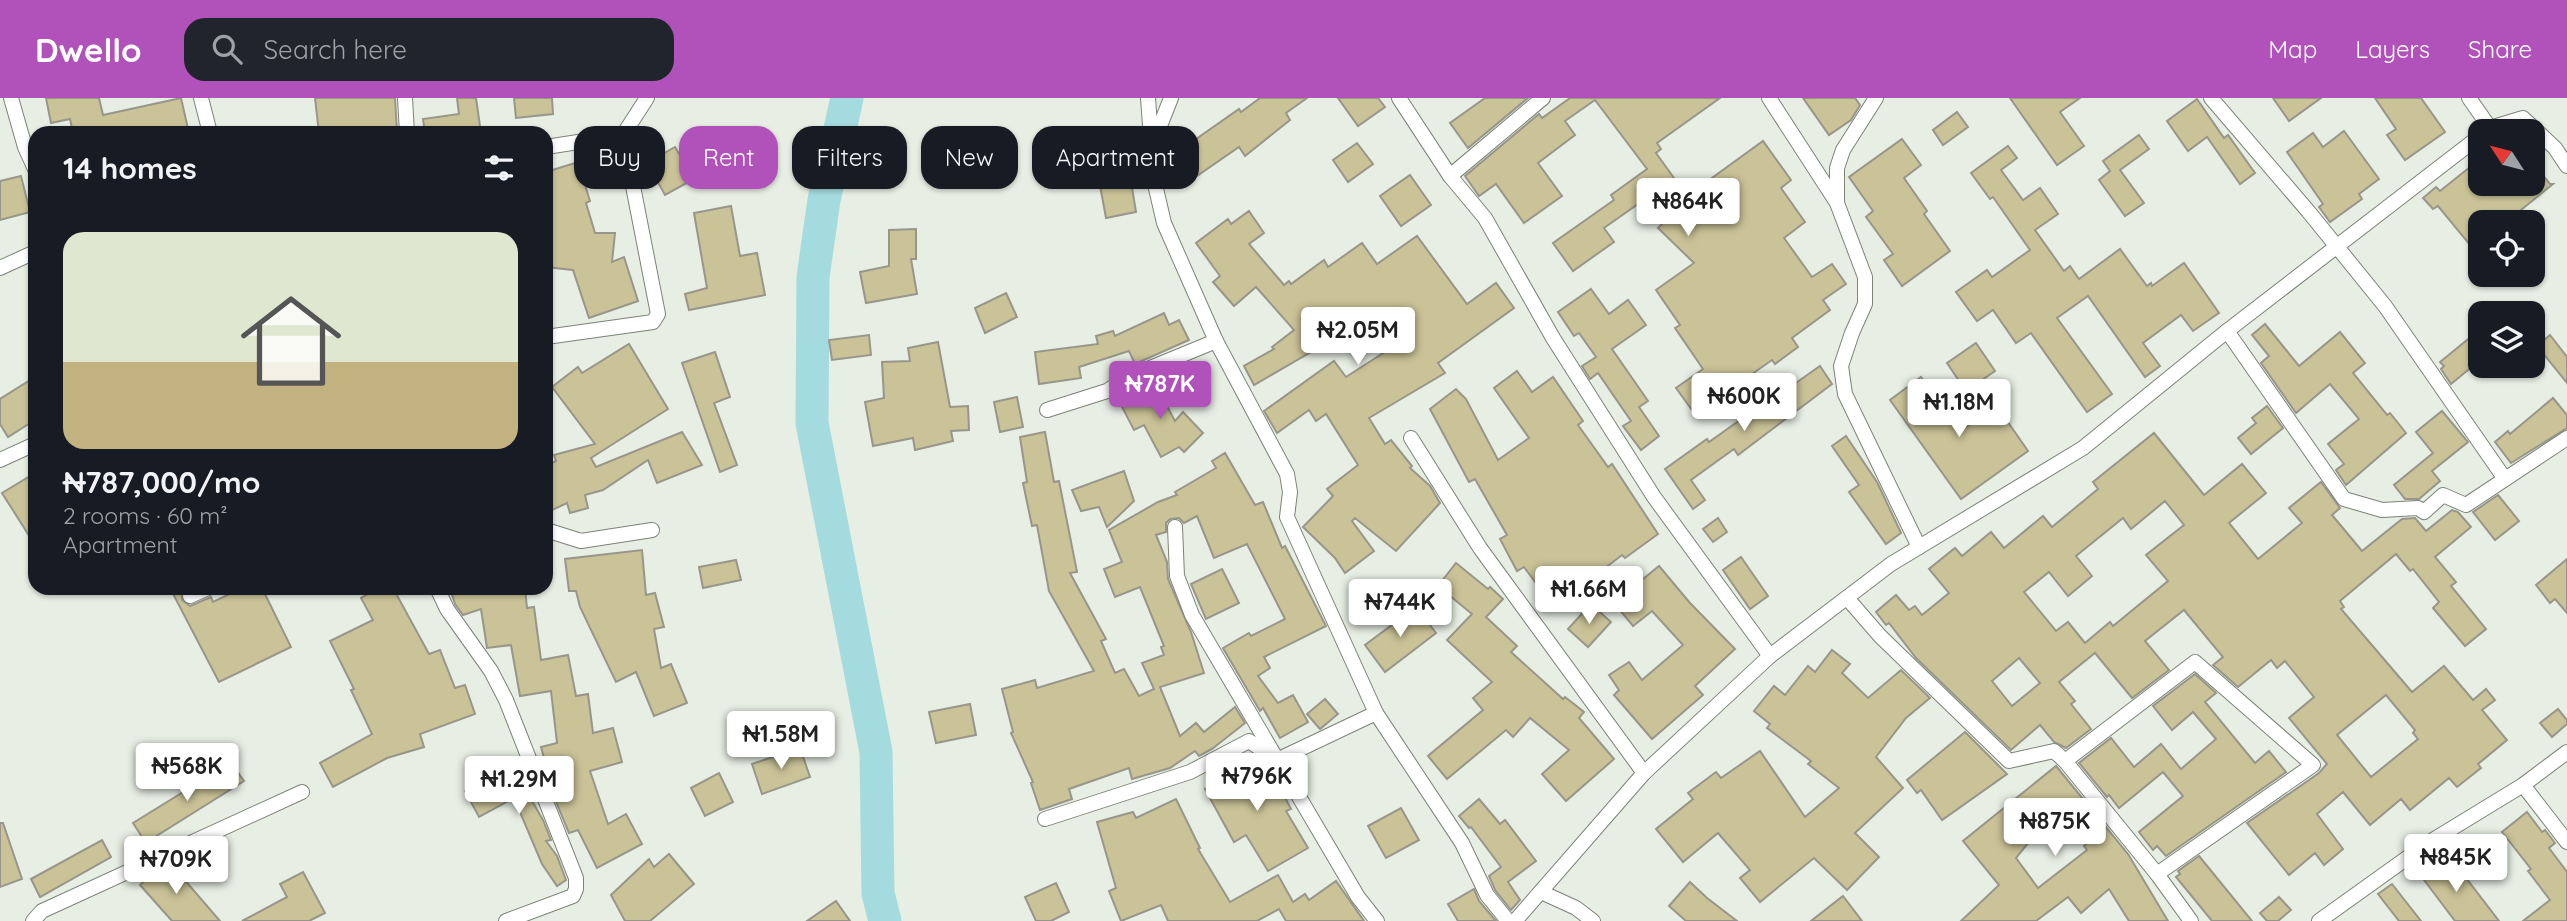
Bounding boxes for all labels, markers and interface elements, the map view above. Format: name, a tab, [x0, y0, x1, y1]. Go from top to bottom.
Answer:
search box	[184, 18, 674, 81]
text: Dwello	[35, 29, 142, 70]
icon: search	[208, 30, 246, 68]
text: Search here	[264, 33, 407, 66]
text: Map	[2268, 34, 2317, 64]
text: Layers	[2355, 34, 2430, 64]
text: Share	[2468, 34, 2532, 64]
north arrow	[2468, 119, 2544, 196]
map controls	[2468, 119, 2545, 378]
chip: Buy	[574, 126, 665, 189]
chip: Rent	[679, 126, 778, 189]
chip: Filters	[792, 126, 907, 189]
chip: New	[921, 126, 1018, 189]
chip: Apartment	[1032, 126, 1199, 189]
text: 14 homes	[63, 149, 197, 187]
icon: filters	[480, 149, 518, 187]
pin: ₦864K	[1639, 178, 1737, 238]
text: ₦864K	[1653, 186, 1723, 215]
button: locate	[2468, 210, 2545, 287]
icon: home	[228, 278, 354, 404]
button: layers	[2468, 301, 2545, 378]
pin: ₦2.05M	[1301, 308, 1415, 367]
text: ₦2.05M	[1317, 315, 1399, 344]
pin: ₦787K	[1111, 362, 1209, 421]
text: ₦787K	[1125, 369, 1195, 398]
pin: ₦600K	[1695, 374, 1793, 433]
pin: ₦1.18M	[1902, 380, 2016, 439]
text: ₦600K	[1708, 381, 1780, 410]
text: ₦1.18M	[1924, 387, 1994, 416]
text: ₦787,000/mo	[63, 463, 260, 501]
text: 2 rooms · 60 m²	[63, 501, 228, 530]
text: Apartment	[63, 530, 177, 559]
pin: ₦1.66M	[1532, 566, 1646, 626]
text: ₦1.66M	[1551, 574, 1627, 603]
pin: ₦744K	[1351, 580, 1449, 639]
text: ₦744K	[1365, 587, 1435, 616]
pin: ₦1.58M	[724, 712, 838, 771]
text: ₦1.58M	[743, 719, 819, 748]
pin: ₦568K	[138, 744, 236, 803]
text: ₦568K	[152, 751, 222, 780]
pin: ₦796K	[1208, 754, 1306, 813]
pin: ₦1.29M	[462, 756, 576, 816]
text: ₦796K	[1222, 761, 1292, 790]
text: ₦1.29M	[481, 764, 557, 793]
pin: ₦875K	[2006, 798, 2104, 858]
text: ₦875K	[2020, 806, 2090, 835]
pin: ₦845K	[2407, 834, 2505, 894]
pin: ₦709K	[127, 836, 225, 896]
text: ₦845K	[2420, 842, 2492, 871]
text: ₦709K	[140, 844, 212, 873]

